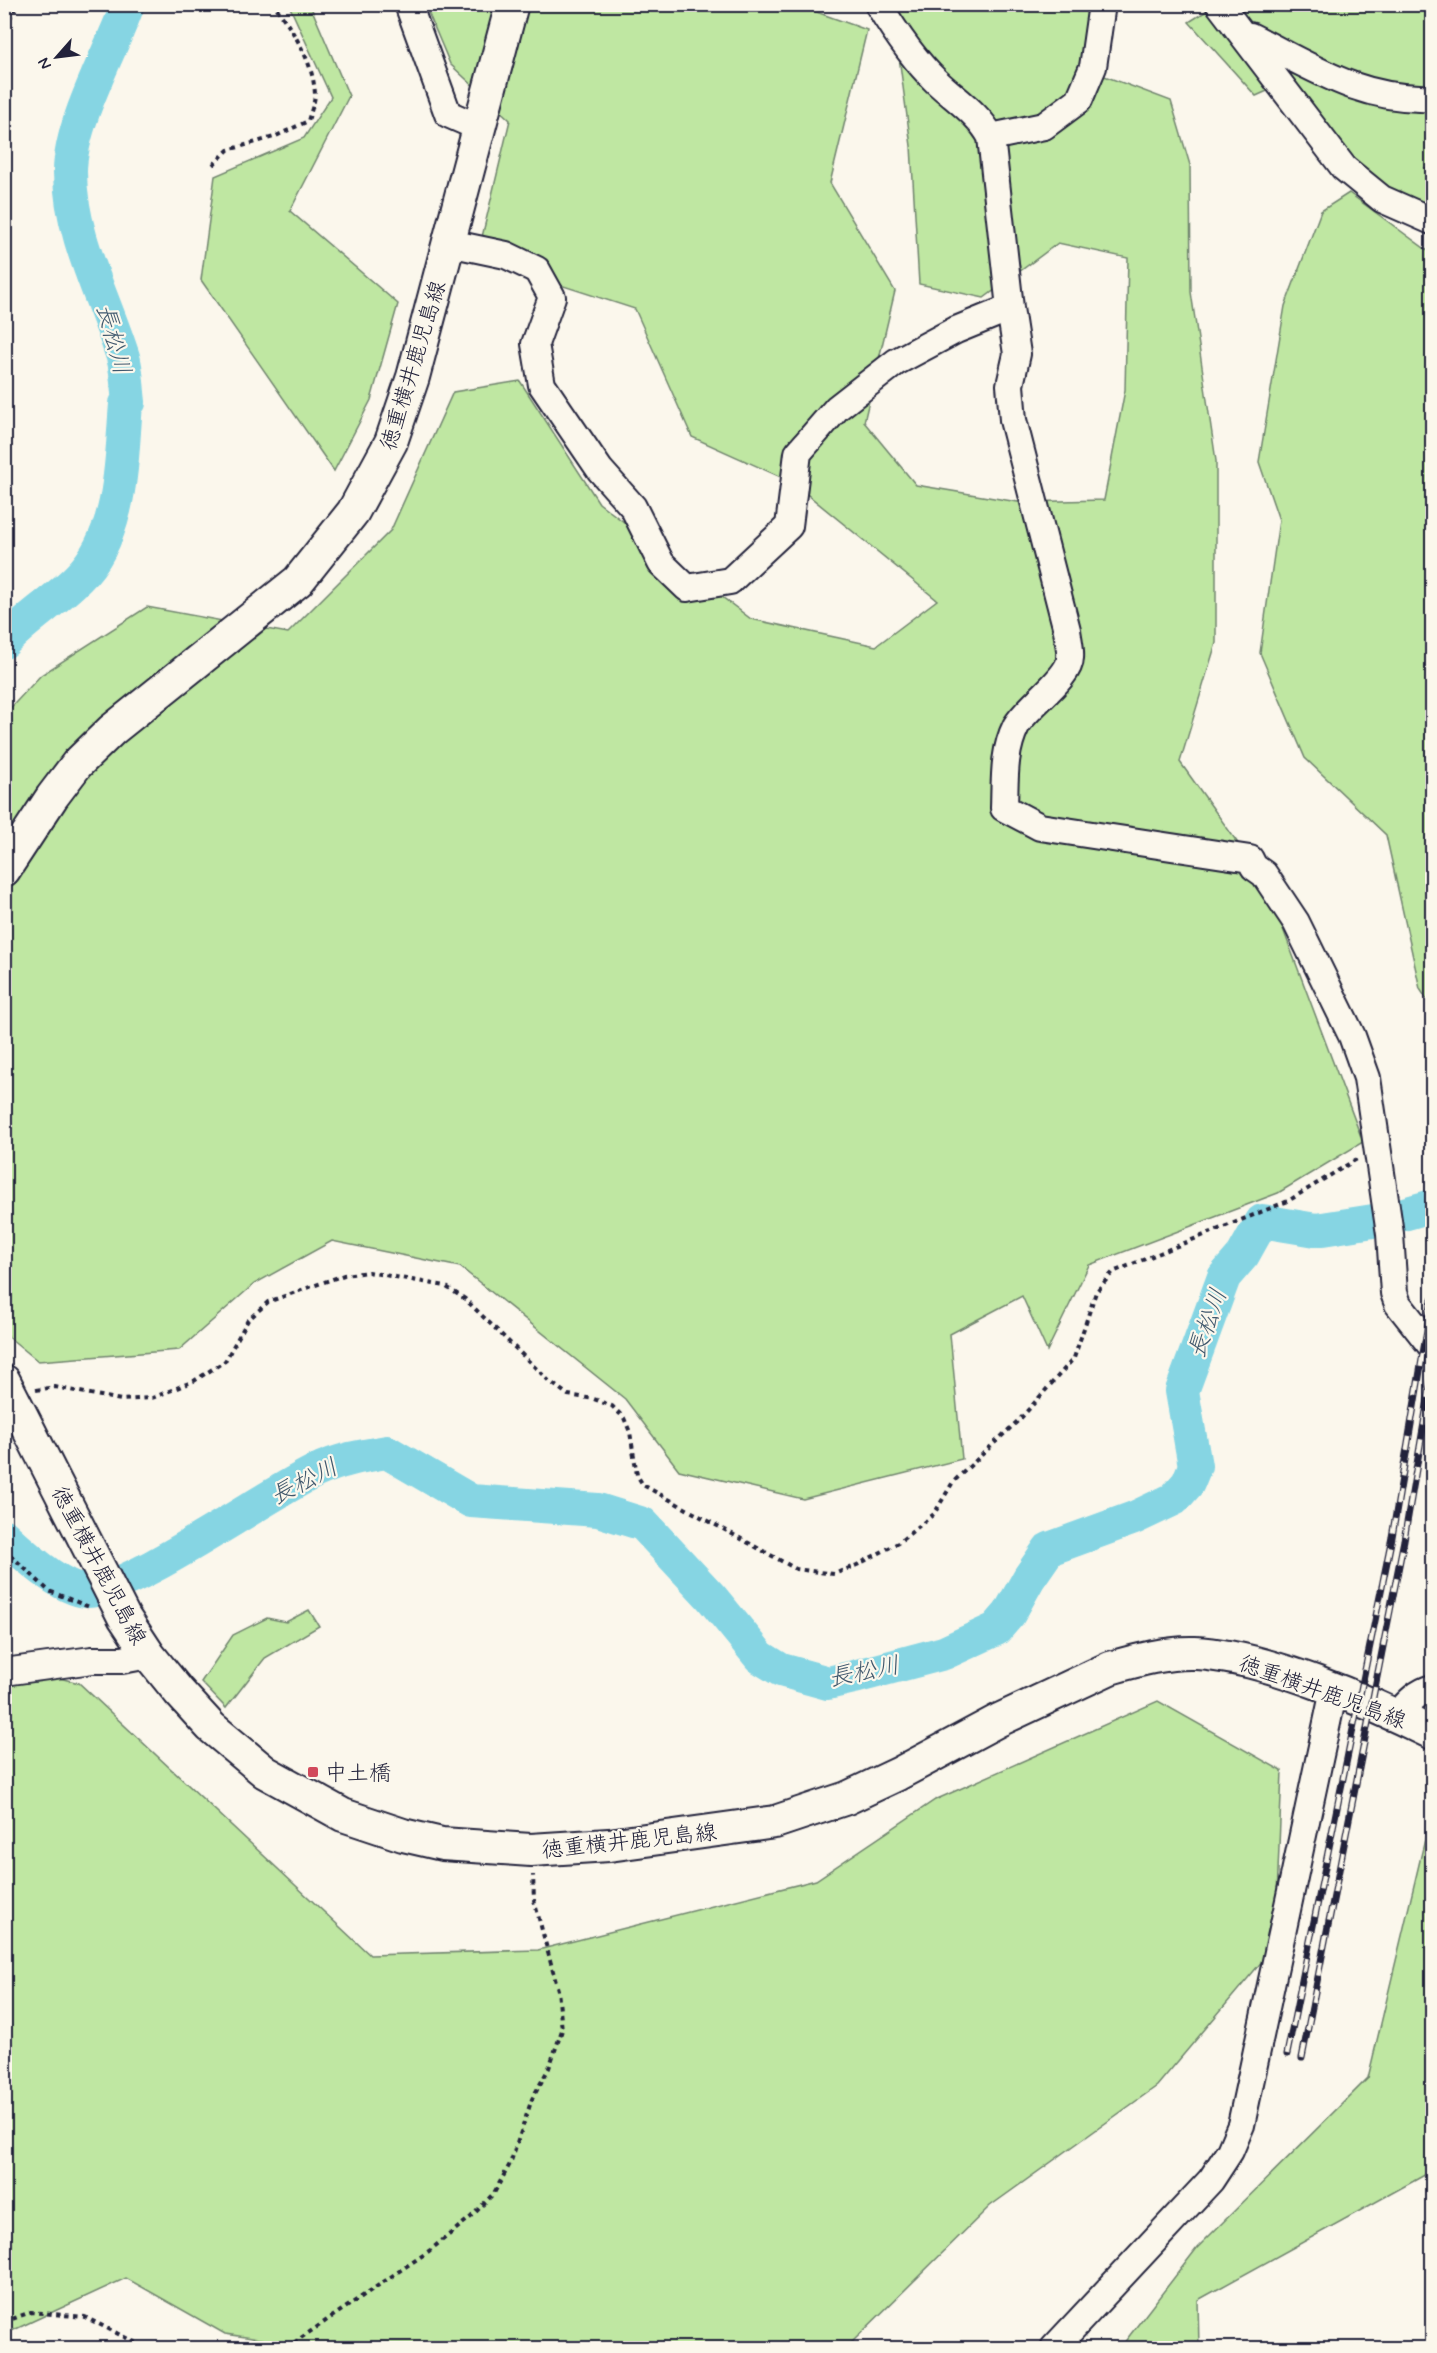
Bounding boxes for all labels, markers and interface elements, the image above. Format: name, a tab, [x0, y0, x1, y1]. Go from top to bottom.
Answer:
north arrow	[27, 27, 87, 87]
text: N	[33, 54, 57, 73]
street label: 徳重横井鹿児島線	[375, 277, 453, 454]
water label: 長松川	[88, 301, 137, 378]
water label: 長松川	[1182, 1284, 1235, 1363]
water label: 長松川	[266, 1452, 344, 1512]
street label: 徳重横井鹿児島線	[45, 1482, 152, 1650]
water label: 長松川	[826, 1650, 903, 1695]
street label: 徳重横井鹿児島線	[1235, 1650, 1410, 1736]
place label: 中土橋	[325, 1760, 391, 1788]
marker: 中土橋	[306, 1765, 320, 1779]
street label: 徳重横井鹿児島線	[540, 1819, 718, 1865]

